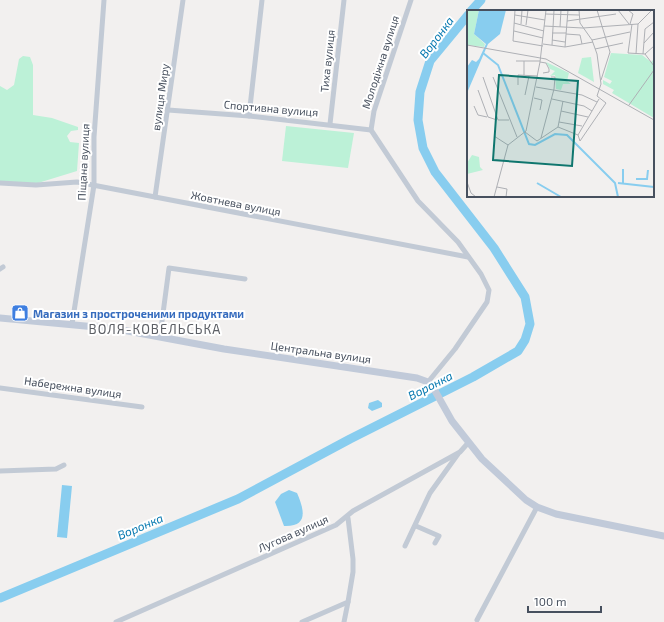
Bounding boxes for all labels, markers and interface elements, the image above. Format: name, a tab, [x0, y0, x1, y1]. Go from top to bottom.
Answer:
inset map	[467, 10, 654, 197]
water label: Воронка	[416, 13, 456, 60]
street label: Молодіжна вулиця	[359, 14, 402, 111]
street label: Тиха вулиця	[317, 29, 338, 93]
street label: вулиця Миру	[149, 63, 172, 131]
street label: Спортивна вулиця	[223, 97, 319, 120]
street label: Піщана вулиця	[74, 123, 93, 201]
street label: Жовтнева вулиця	[190, 188, 282, 219]
shop icon: Магазин з простроченими продуктами	[10, 303, 30, 323]
place label: Магазин з простроченими продуктами	[33, 307, 244, 320]
district label: ВОЛЯ-КОВЕЛЬСЬКА	[89, 321, 221, 337]
street label: Центральна вулиця	[270, 339, 372, 366]
water label: Воронка	[405, 368, 455, 402]
street label: Набережна вулиця	[23, 374, 123, 401]
water label: Воронка	[115, 510, 165, 542]
street label: Лугова вулиця	[256, 512, 331, 555]
scale bar	[528, 588, 601, 614]
text: 100 m	[534, 594, 566, 608]

